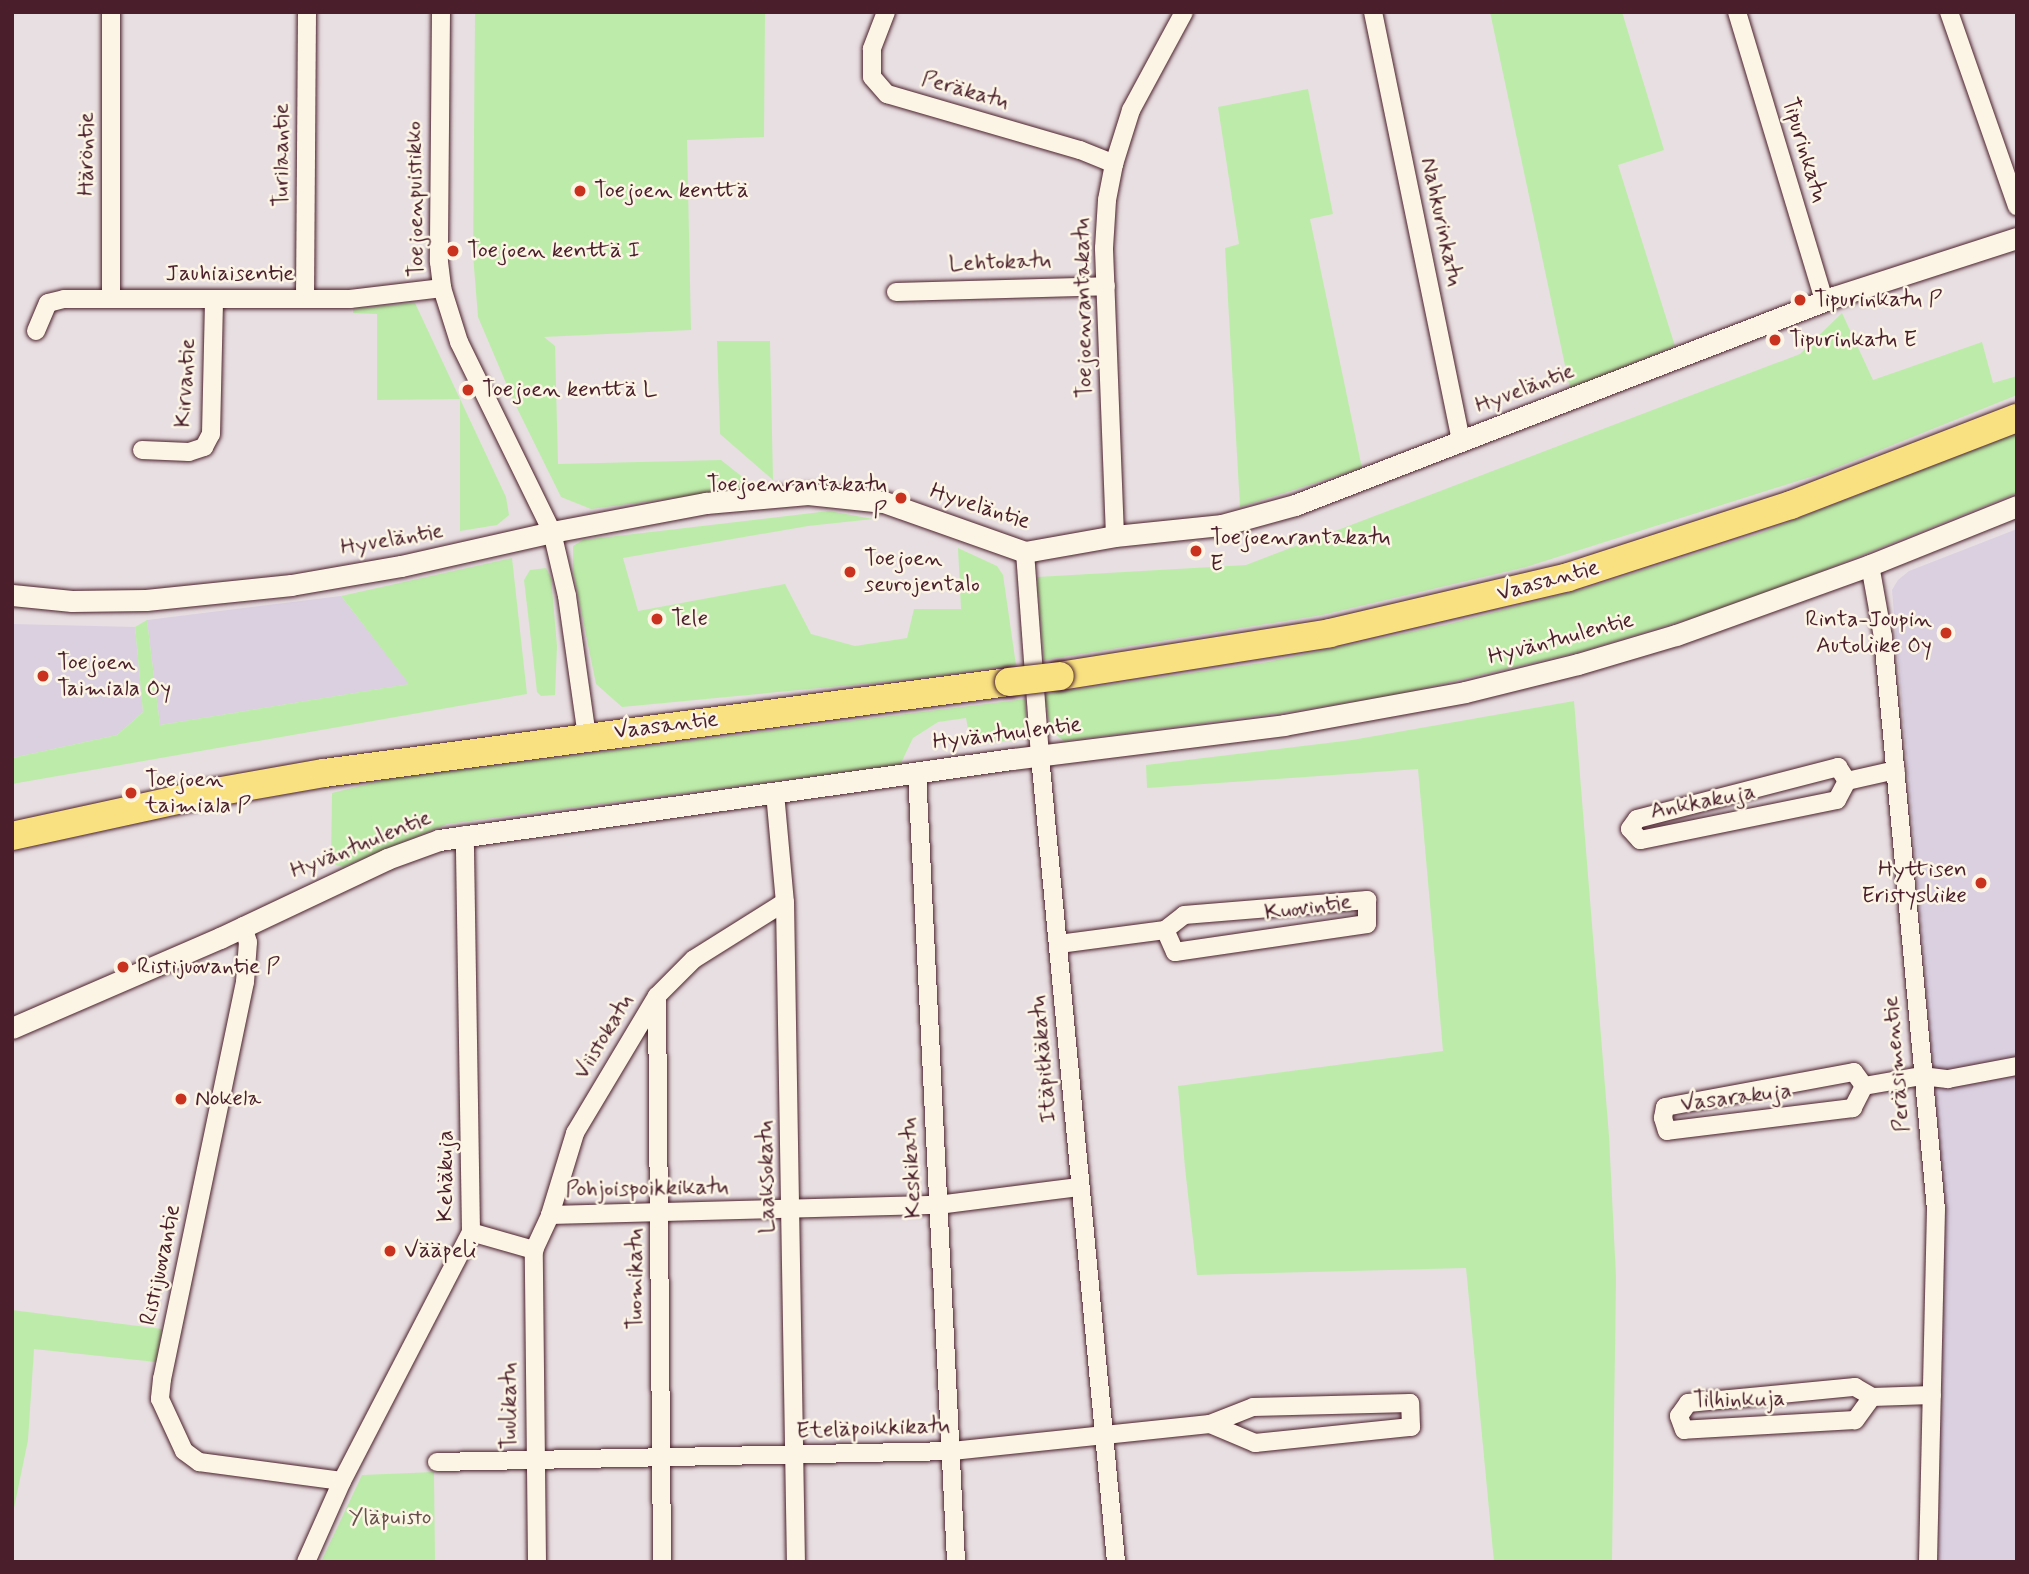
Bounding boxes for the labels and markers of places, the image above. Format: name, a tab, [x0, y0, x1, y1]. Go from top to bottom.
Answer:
place label: Toejoen kenttä	[594, 177, 749, 205]
marker: Toejoen kenttä	[572, 183, 588, 199]
place label: Toejoen kenttä I	[467, 237, 640, 265]
marker: Toejoen kenttä I	[445, 243, 461, 259]
place label: Tipurinkatu P	[1814, 286, 1942, 314]
marker: Tipurinkatu P	[1792, 292, 1808, 308]
place label: Tipurinkatu E	[1789, 326, 1917, 354]
marker: Tipurinkatu E	[1767, 332, 1783, 348]
place label: Toejoen kenttä L	[482, 376, 657, 404]
marker: Toejoen kenttä L	[460, 382, 476, 398]
place label: Toejoenrantakatu P	[707, 471, 887, 525]
marker: Toejoenrantakatu P	[893, 490, 909, 506]
place label: Toejoenrantakatu E	[1210, 524, 1390, 578]
marker: Toejoenrantakatu E	[1188, 543, 1204, 559]
place label: Toejoen seurojentalo	[864, 545, 980, 599]
marker: Toejoen seurojentalo	[842, 564, 858, 580]
place label: Tele	[671, 605, 708, 633]
place label: Rinta-Joupin Autoliike Oy	[1805, 606, 1932, 660]
marker: Tele	[649, 611, 665, 627]
marker: Rinta-Joupin Autoliike Oy	[1938, 625, 1954, 641]
place label: Toejoen Taimiala Oy	[57, 649, 173, 703]
marker: Toejoen Taimiala Oy	[35, 668, 51, 684]
place label: Toejoen taimiala P	[145, 766, 251, 820]
marker: Toejoen taimiala P	[123, 785, 139, 801]
place label: Hyttisen Eristysliike	[1862, 856, 1967, 910]
marker: Hyttisen Eristysliike	[1973, 875, 1989, 891]
place label: Ristijuovantie P	[137, 953, 280, 981]
marker: Ristijuovantie P	[115, 959, 131, 975]
place label: Nokela	[195, 1085, 261, 1113]
marker: Nokela	[173, 1091, 189, 1107]
place label: Vääpeli	[404, 1237, 477, 1265]
marker: Vääpeli	[382, 1243, 398, 1259]

